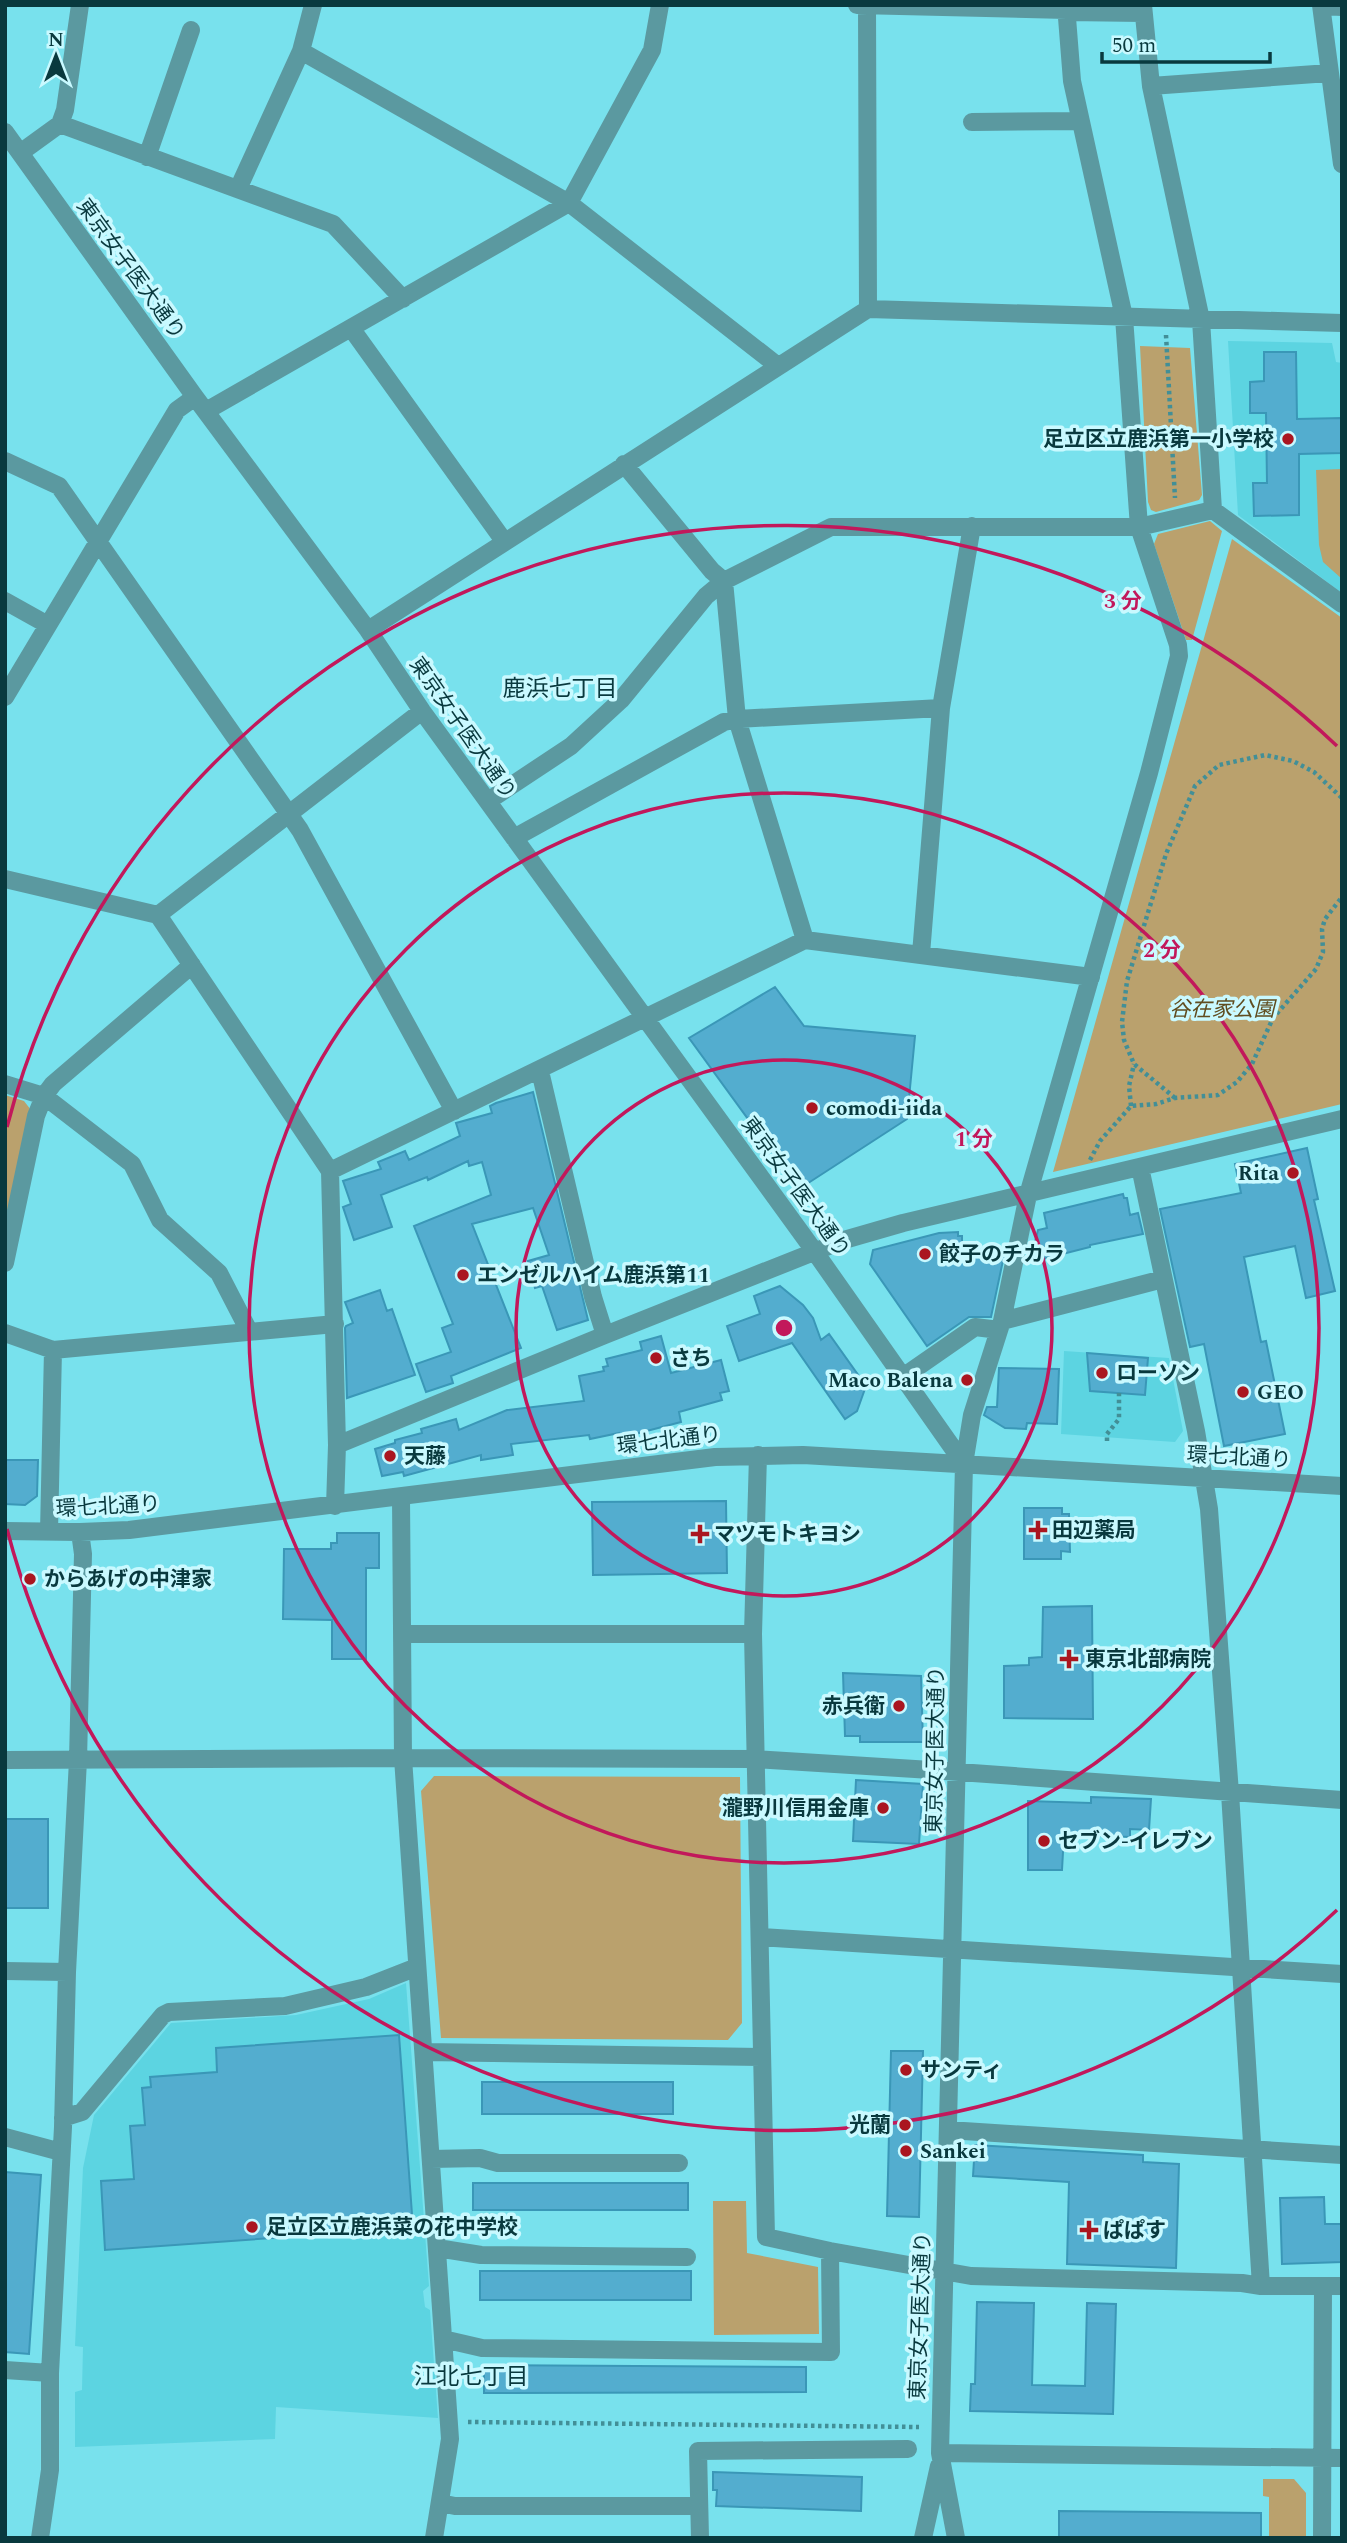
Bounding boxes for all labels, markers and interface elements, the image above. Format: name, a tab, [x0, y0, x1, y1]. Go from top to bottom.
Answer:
north arrow	[21, 21, 91, 91]
scale bar	[1102, 21, 1270, 65]
text: N	[48, 26, 64, 55]
text: 50 m	[1112, 30, 1156, 62]
street label: 東京女子医大通り	[68, 192, 193, 347]
place label: 足立区立鹿浜第一小学校	[1043, 424, 1274, 456]
marker: 足立区立鹿浜第一小学校	[1280, 431, 1296, 447]
text: 3 分	[1104, 586, 1142, 618]
street label: 東京女子医大通り	[401, 651, 523, 807]
district label: 鹿浜七丁目	[503, 672, 618, 707]
text: 2 分	[1143, 935, 1181, 967]
park label: 谷在家公園	[1170, 994, 1277, 1026]
place label: comodi-iida	[826, 1093, 942, 1125]
marker: comodi-iida	[804, 1100, 820, 1116]
street label: 東京女子医大通り	[733, 1110, 858, 1265]
text: 1 分	[955, 1124, 993, 1156]
place label: Rita	[1238, 1158, 1279, 1190]
marker: Rita	[1285, 1165, 1301, 1181]
place label: 餃子のチカラ	[939, 1239, 1065, 1271]
marker: 餃子のチカラ	[917, 1246, 933, 1262]
place label: エンゼルハイム鹿浜第11	[477, 1260, 710, 1292]
marker: エンゼルハイム鹿浜第11	[455, 1267, 471, 1283]
centre of rings	[772, 1316, 796, 1340]
place label: さち	[670, 1343, 712, 1375]
marker: さち	[648, 1350, 664, 1366]
place label: ローソン	[1116, 1358, 1200, 1390]
place label: Maco Balena	[828, 1365, 953, 1397]
marker: ローソン	[1094, 1365, 1110, 1381]
marker: Maco Balena	[959, 1372, 975, 1388]
place label: GEO	[1257, 1377, 1304, 1409]
marker: GEO	[1235, 1384, 1251, 1400]
street label: 環七北通り	[615, 1419, 723, 1463]
street label: 環七北通り	[1186, 1439, 1292, 1477]
place label: 天藤	[404, 1441, 446, 1473]
marker: 天藤	[382, 1448, 398, 1464]
street label: 環七北通り	[55, 1488, 161, 1526]
place label: 田辺薬局	[1052, 1515, 1136, 1547]
place label: マツモトキヨシ	[714, 1519, 861, 1551]
marker: 田辺薬局	[1030, 1522, 1046, 1538]
marker: マツモトキヨシ	[692, 1526, 708, 1542]
place label: からあげの中津家	[44, 1564, 212, 1596]
marker: からあげの中津家	[22, 1571, 38, 1587]
place label: 東京北部病院	[1085, 1644, 1211, 1676]
marker: 東京北部病院	[1059, 1649, 1079, 1669]
street label: 東京女子医大通り	[919, 1666, 953, 1834]
place label: 赤兵衛	[822, 1691, 885, 1723]
marker: 赤兵衛	[891, 1698, 907, 1714]
place label: 瀧野川信用金庫	[722, 1793, 869, 1825]
marker: 瀧野川信用金庫	[875, 1800, 891, 1816]
place label: セブン-イレブン	[1058, 1826, 1213, 1858]
marker: セブン-イレブン	[1036, 1833, 1052, 1849]
place label: サンティ	[920, 2055, 1003, 2087]
marker: サンティ	[898, 2062, 914, 2078]
place label: 光蘭	[849, 2110, 891, 2142]
marker: 光蘭	[897, 2117, 913, 2133]
place label: Sankei	[920, 2136, 986, 2168]
marker: Sankei	[898, 2143, 914, 2159]
place label: 足立区立鹿浜菜の花中学校	[266, 2212, 518, 2244]
place label: ぱぱす	[1103, 2215, 1166, 2247]
marker: 足立区立鹿浜菜の花中学校	[244, 2219, 260, 2235]
marker: ぱぱす	[1081, 2222, 1097, 2238]
street label: 東京女子医大通り	[902, 2232, 940, 2401]
district label: 江北七丁目	[414, 2360, 529, 2395]

